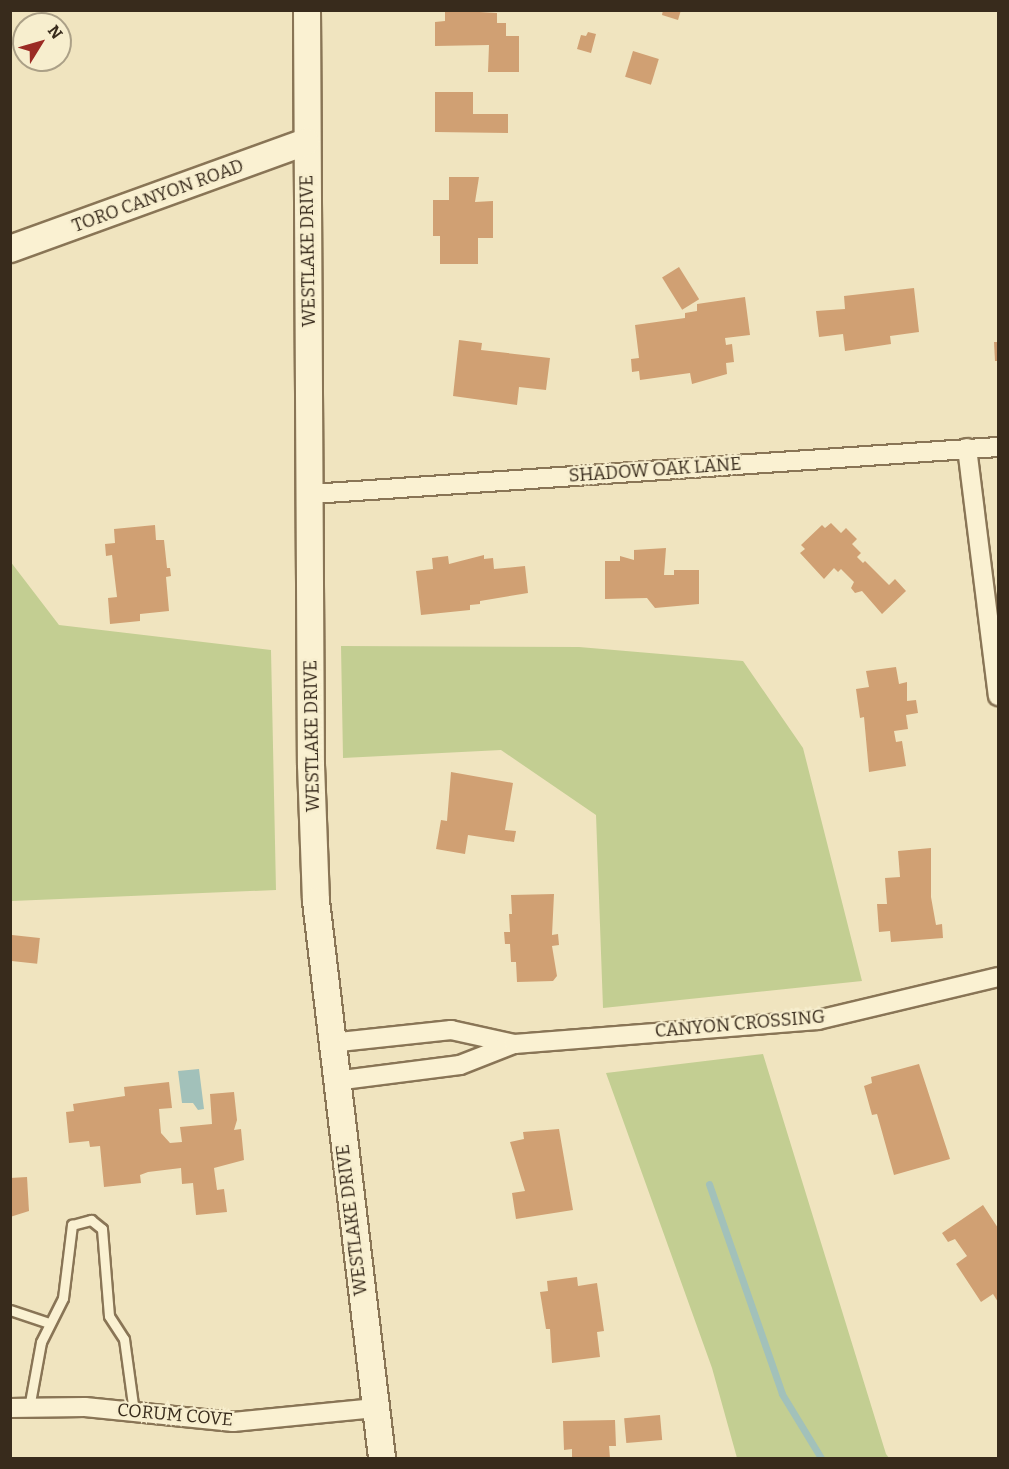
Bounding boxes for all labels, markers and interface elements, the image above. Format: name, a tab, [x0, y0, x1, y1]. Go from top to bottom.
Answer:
north arrow	[12, 12, 72, 72]
text: N	[44, 21, 66, 43]
street label: TORO CANYON ROAD	[69, 155, 247, 237]
street label: WESTLAKE DRIVE	[296, 175, 320, 327]
street label: SHADOW OAK LANE	[568, 453, 742, 487]
street label: WESTLAKE DRIVE	[300, 660, 324, 812]
street label: CANYON CROSSING	[654, 1006, 826, 1042]
street label: WESTLAKE DRIVE	[332, 1143, 372, 1297]
street label: CORUM COVE	[116, 1399, 234, 1431]

